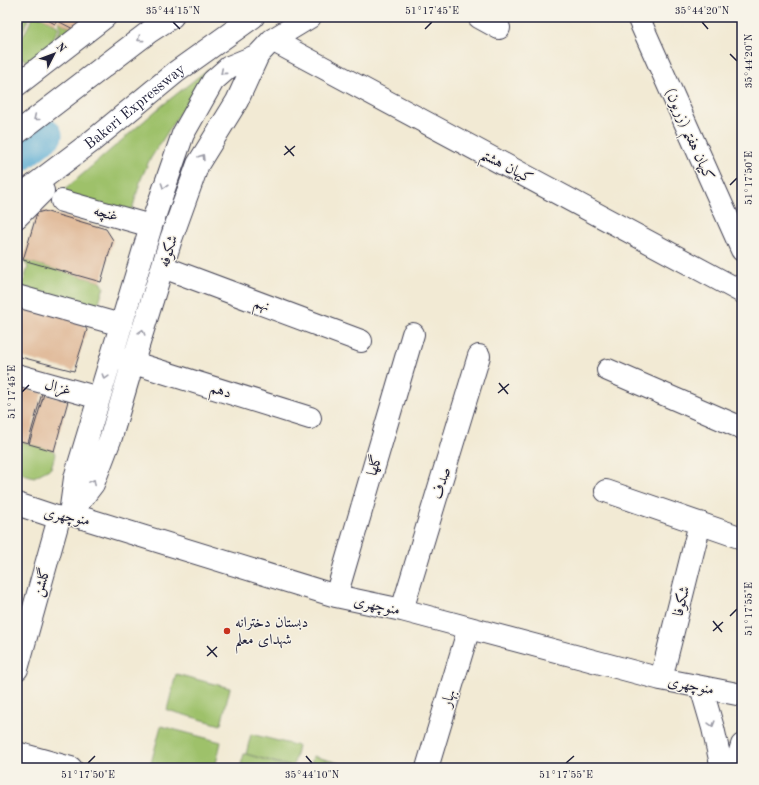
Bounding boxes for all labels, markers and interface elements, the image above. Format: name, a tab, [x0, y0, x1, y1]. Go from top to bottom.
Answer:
text: 35°44'15"N	[146, 6, 201, 16]
text: 51°17'45"E	[405, 6, 459, 16]
text: 35°44'20"N	[675, 6, 730, 16]
text: 35°44'20"N	[744, 33, 754, 88]
north arrow	[34, 34, 74, 74]
one-way arrow	[137, 34, 144, 41]
text: N	[53, 42, 68, 56]
street label: Bakeri Expressway	[82, 62, 188, 153]
one-way arrow	[220, 68, 228, 75]
street label: کیهان هفتم (زریون)	[656, 86, 717, 186]
one-way arrow	[34, 113, 41, 120]
street label: کیهان هشتم	[475, 147, 535, 193]
text: 51°17'50"E	[744, 151, 754, 205]
one-way arrow	[198, 154, 205, 161]
one-way arrow	[161, 183, 169, 190]
street label: غنچه	[91, 204, 119, 226]
street label: شکوفه	[156, 233, 181, 269]
street label: نهم	[250, 296, 271, 320]
one-way arrow	[137, 329, 146, 336]
text: 51°17'45"E	[7, 365, 17, 419]
one-way arrow	[101, 374, 110, 381]
street label: غزال	[42, 378, 72, 401]
street label: دهم	[207, 381, 233, 407]
street label: گلها	[362, 452, 386, 478]
street label: صدف	[431, 466, 454, 501]
one-way arrow	[88, 479, 96, 486]
street label: منوچهری	[42, 506, 91, 530]
street label: گلشن	[28, 565, 55, 599]
text: 51°17'55"E	[744, 582, 754, 636]
street label: شکوفا	[670, 584, 693, 618]
street label: منوچهری	[352, 594, 401, 620]
place label: دبستان دخترانه شهدای معلم	[235, 616, 308, 654]
marker: دبستان دخترانه شهدای معلم	[222, 626, 232, 636]
street label: منوچهری	[666, 675, 715, 699]
street label: بهار	[439, 688, 460, 711]
one-way arrow	[707, 720, 716, 727]
text: 51°17'50"E	[61, 770, 115, 780]
text: 35°44'10"N	[285, 770, 340, 780]
text: 51°17'55"E	[539, 770, 593, 780]

